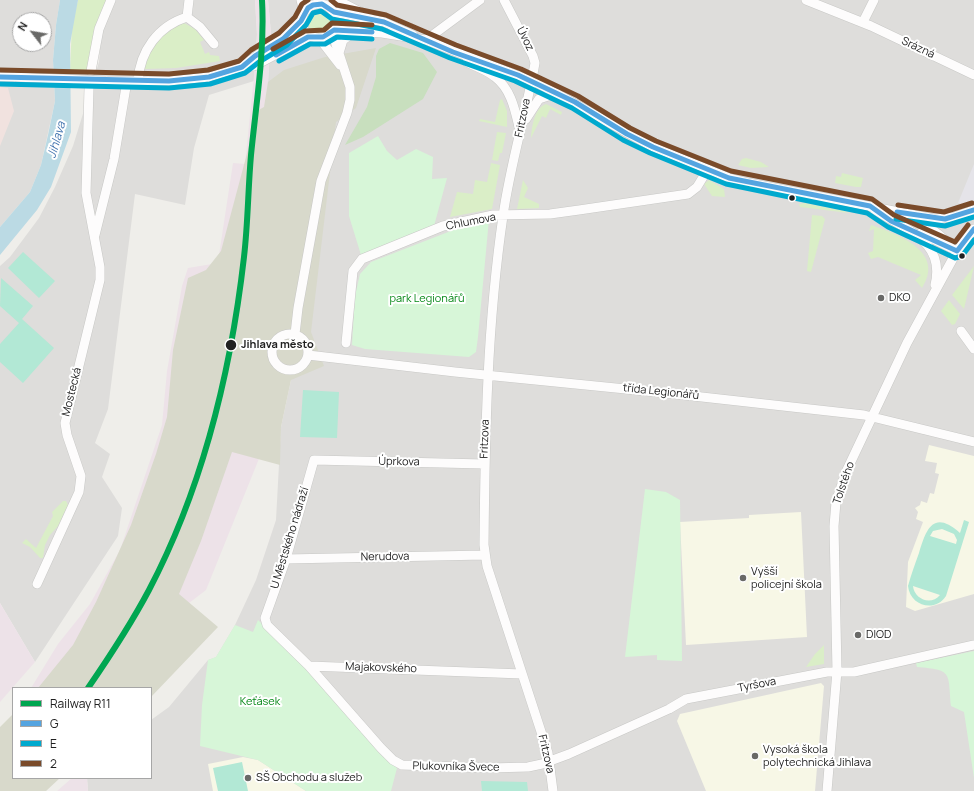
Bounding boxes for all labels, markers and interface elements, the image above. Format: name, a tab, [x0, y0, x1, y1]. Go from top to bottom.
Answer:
north arrow	[12, 12, 52, 52]
text: N	[14, 19, 31, 33]
street label: Úvoz	[513, 25, 537, 53]
street label: Srázná	[899, 35, 937, 61]
street label: Fritzova	[512, 97, 534, 139]
water label: Jihlava	[45, 120, 69, 160]
unlabelled marker	[787, 193, 797, 203]
street label: Chlumova	[445, 211, 497, 233]
unlabelled marker	[957, 251, 967, 261]
place label: DKO	[889, 291, 911, 305]
park label: park Legionářů	[389, 292, 465, 306]
marker: DKO	[876, 293, 886, 303]
marker: Jihlava město	[224, 338, 238, 352]
place label: Jihlava město	[241, 338, 314, 352]
street label: Mostecká	[60, 366, 84, 418]
street label: třída Legionářů	[622, 381, 700, 403]
street label: Fritzova	[478, 419, 492, 459]
street label: Úprkova	[378, 455, 420, 469]
street label: Tolstého	[831, 460, 857, 506]
street label: U Městského nádraží	[268, 485, 312, 591]
street label: Nerudova	[361, 550, 409, 564]
place label: Vyšší policejní škola	[751, 565, 822, 591]
marker: Vyšší policejní škola	[738, 573, 748, 583]
place label: DIOD	[866, 628, 891, 642]
marker: DIOD	[853, 630, 863, 640]
street label: Majakovského	[345, 660, 417, 676]
street label: Tyršova	[737, 675, 777, 695]
legend	[12, 687, 152, 779]
text: Railway R11	[50, 695, 111, 712]
park label: Keťásek	[240, 695, 280, 709]
text: G	[50, 715, 58, 732]
street label: Fritzova	[535, 733, 557, 775]
text: E	[50, 735, 57, 752]
place label: Vysoká škola polytechnická Jihlava	[763, 743, 871, 769]
marker: Vysoká škola polytechnická Jihlava	[750, 751, 760, 761]
text: 2	[50, 755, 57, 772]
street label: Plukovníka Švece	[413, 760, 499, 774]
place label: SŠ Obchodu a služeb	[256, 771, 362, 785]
marker: SŠ Obchodu a služeb	[243, 773, 253, 783]

